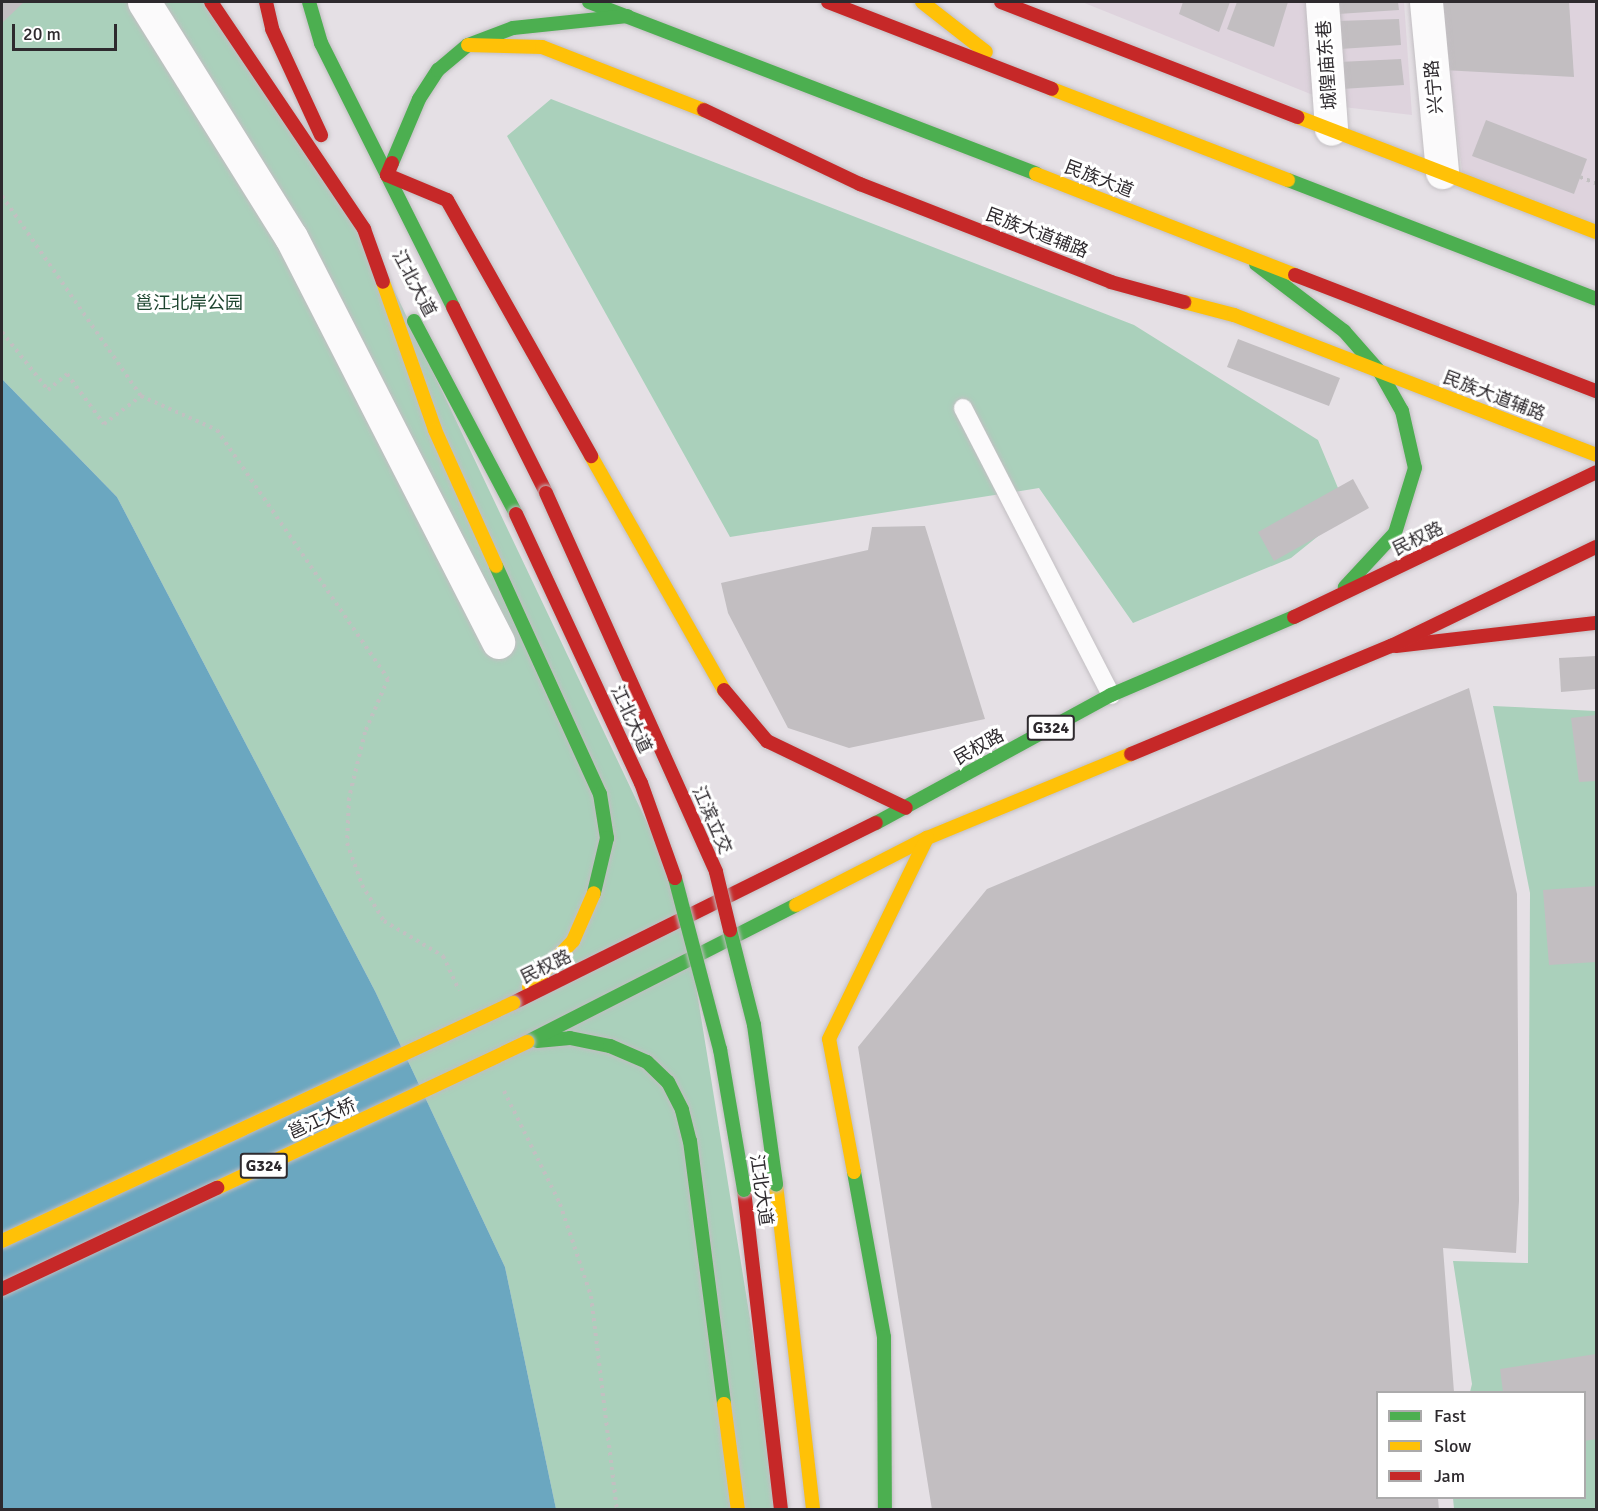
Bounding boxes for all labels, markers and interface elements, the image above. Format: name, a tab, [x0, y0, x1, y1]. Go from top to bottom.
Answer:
scale bar	[15, 12, 120, 50]
street label: 城隍庙东巷	[1313, 19, 1341, 111]
text: 20 m	[23, 23, 61, 45]
street label: 兴宁路	[1421, 59, 1447, 115]
street label: 民族大道	[1062, 156, 1136, 202]
street label: 民族大道辅路	[983, 204, 1091, 262]
street label: 江北大道	[388, 246, 440, 320]
park label: 邕江北岸公园	[135, 292, 243, 314]
street label: 民族大道辅路	[1440, 367, 1548, 425]
street label: 民权路	[1389, 517, 1447, 561]
street label: 江北大道	[606, 682, 656, 756]
road number: G324	[1026, 715, 1076, 741]
street label: 民权路	[950, 724, 1008, 770]
street label: 江滨立交	[687, 783, 737, 857]
street label: 民权路	[517, 945, 575, 989]
street label: 邕江大桥	[285, 1094, 359, 1144]
road number: G324	[238, 1153, 290, 1179]
street label: 江北大道	[745, 1153, 777, 1227]
legend	[1376, 1391, 1586, 1499]
text: Fast	[1434, 1405, 1466, 1427]
text: Slow	[1434, 1435, 1471, 1457]
text: Jam	[1434, 1465, 1465, 1487]

